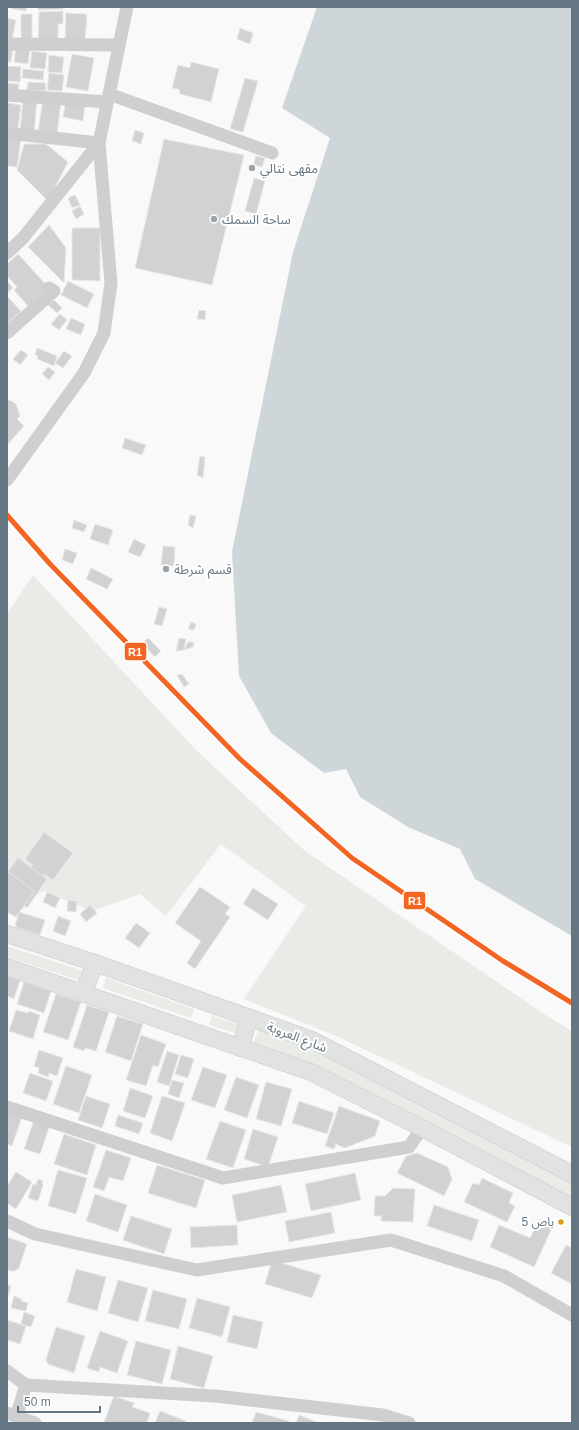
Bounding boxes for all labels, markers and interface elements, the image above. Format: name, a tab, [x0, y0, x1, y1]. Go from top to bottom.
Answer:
place label: مقهى نتالي	[260, 161, 318, 179]
marker: مقهى نتالي	[247, 163, 257, 173]
place label: ساحة السمك	[222, 212, 291, 227]
marker: ساحة السمك	[209, 214, 219, 224]
place label: قسم شرطة	[174, 562, 232, 580]
marker: قسم شرطة	[161, 564, 171, 574]
line badge: R1	[124, 642, 147, 661]
text: R1	[128, 646, 142, 658]
line badge: R1	[403, 891, 426, 910]
text: R1	[408, 895, 422, 907]
street label: شارع العروبة	[264, 1019, 329, 1058]
place label: باص 5	[522, 1215, 554, 1229]
marker: باص 5	[556, 1217, 566, 1227]
scale bar	[18, 1388, 100, 1414]
text: 50 m	[24, 1395, 51, 1409]

